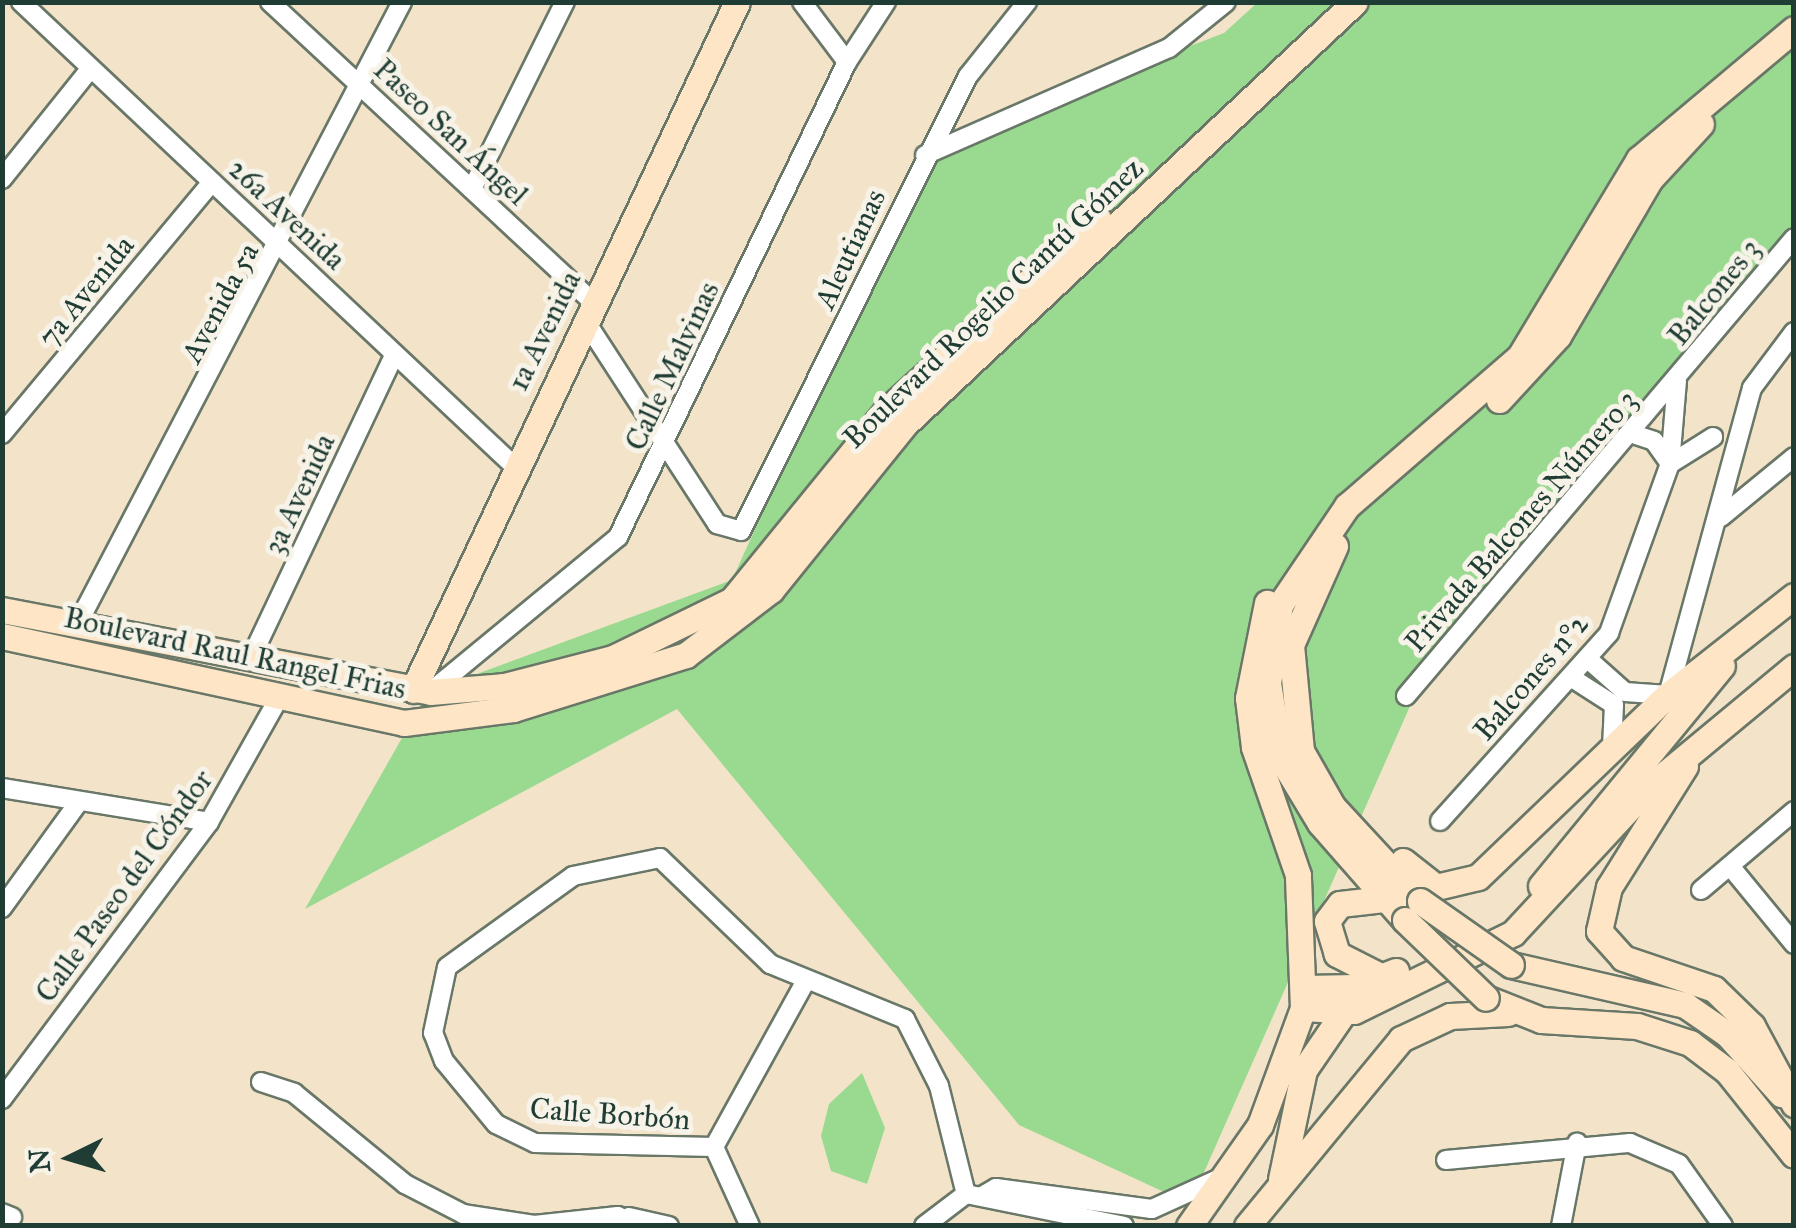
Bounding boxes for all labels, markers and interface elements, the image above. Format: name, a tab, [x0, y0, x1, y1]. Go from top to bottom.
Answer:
street label: Paseo San Ángel	[366, 51, 536, 213]
street label: Boulevard Rogelio Cantú Gómez	[836, 150, 1150, 456]
street label: 26a Avenida	[221, 151, 353, 277]
street label: Aleutianas	[807, 183, 893, 315]
street label: 7a Avenida	[30, 228, 142, 354]
street label: Balcones 3	[1660, 231, 1768, 353]
street label: Avenida 5a	[173, 237, 267, 369]
street label: 1a Avenida	[500, 265, 588, 397]
street label: Calle Malvinas	[617, 276, 727, 456]
street label: Privada Balcones Número 3	[1397, 383, 1645, 659]
street label: 3a Avenida	[255, 428, 343, 560]
street label: Boulevard Raul Rangel Frias	[61, 599, 409, 707]
street label: Balcones n°2	[1466, 606, 1596, 748]
street label: Calle Paseo del Cóndor	[28, 763, 220, 1009]
street label: Calle Borbón	[529, 1090, 691, 1138]
north arrow	[20, 1108, 120, 1208]
text: N	[21, 1147, 58, 1174]

